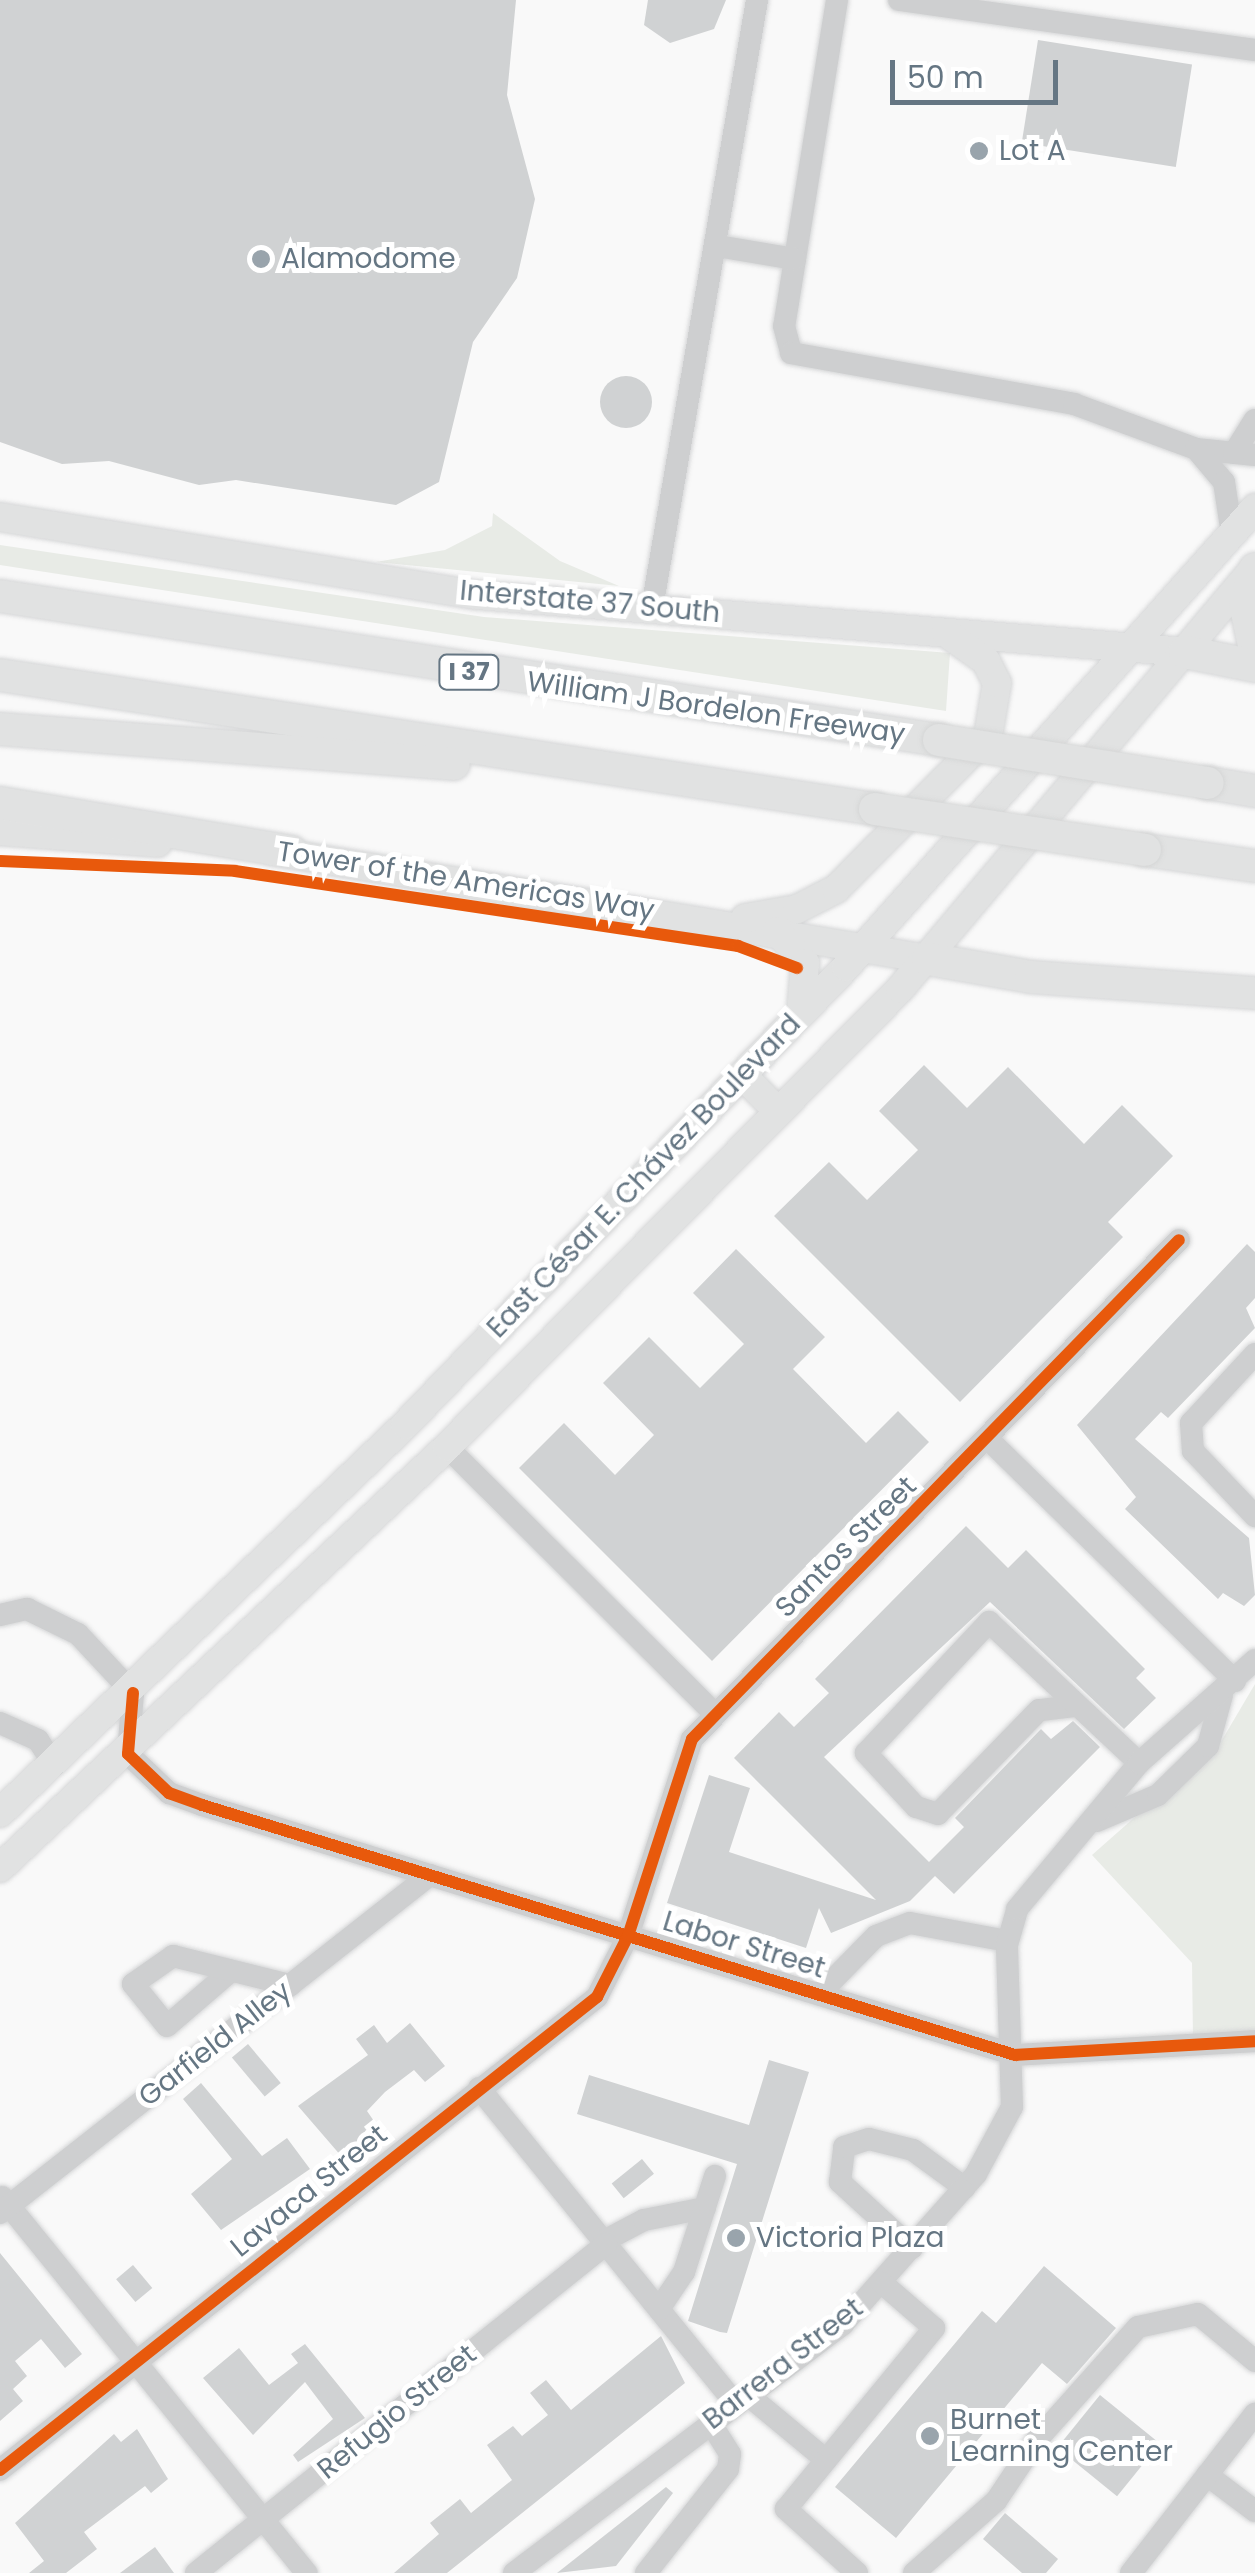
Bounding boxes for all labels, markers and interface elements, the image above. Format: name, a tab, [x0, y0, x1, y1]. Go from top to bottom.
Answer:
scale bar	[895, 40, 1062, 102]
text: 50 m	[907, 56, 984, 99]
place label: Lot A	[999, 134, 1066, 168]
marker: Lot A	[968, 140, 990, 162]
place label: Alamodome	[281, 242, 455, 276]
marker: Alamodome	[250, 248, 272, 270]
street label: Interstate 37 South	[458, 574, 722, 630]
road number: I 37	[436, 652, 502, 692]
street label: William J Bordelon Freeway	[525, 665, 907, 751]
street label: Tower of the Americas Way	[275, 835, 657, 927]
street label: East César E. Chávez Boulevard	[480, 1007, 808, 1345]
street label: Santos Street	[769, 1470, 923, 1624]
street label: Labor Street	[659, 1904, 829, 1986]
street label: Garfield Alley	[132, 1974, 298, 2114]
street label: Lavaca Street	[224, 2118, 394, 2264]
place label: Victoria Plaza	[756, 2221, 944, 2255]
marker: Victoria Plaza	[725, 2227, 747, 2249]
street label: Barrera Street	[697, 2291, 869, 2437]
street label: Refugio Street	[311, 2338, 483, 2486]
place label: Burnet Learning Center	[950, 2403, 1173, 2469]
marker: Burnet Learning Center	[919, 2425, 941, 2447]

